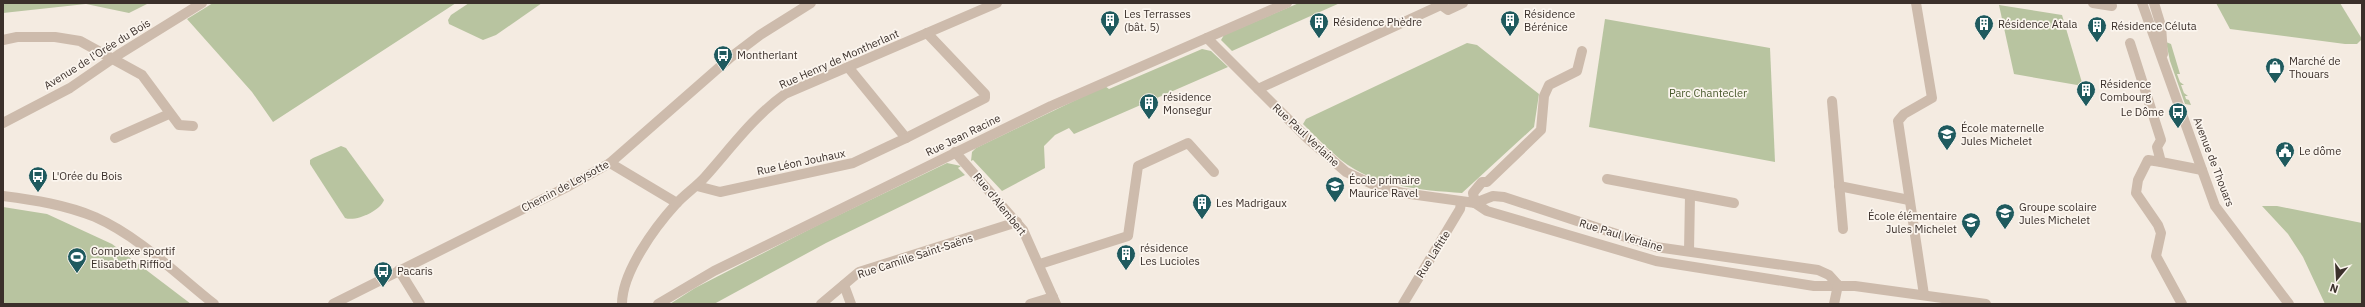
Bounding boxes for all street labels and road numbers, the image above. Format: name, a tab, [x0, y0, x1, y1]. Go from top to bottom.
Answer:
street label: Avenue de l'Orée du Bois	[41, 15, 153, 93]
street label: Rue Henry de Montherlant	[777, 26, 901, 92]
street label: Rue Paul Verlaine	[1270, 100, 1342, 170]
street label: Rue Jean Racine	[923, 111, 1003, 159]
street label: Avenue de Thouars	[2191, 115, 2237, 209]
street label: Rue Léon Jouhaux	[755, 146, 847, 178]
street label: Chemin de Leysotte	[519, 157, 611, 215]
street label: Rue d'Alembert	[970, 170, 1030, 238]
street label: Rue Paul Verlaine	[1578, 216, 1664, 254]
street label: Rue Lafitte	[1413, 228, 1453, 280]
street label: Rue Camille Saint-Saëns	[856, 231, 974, 281]

